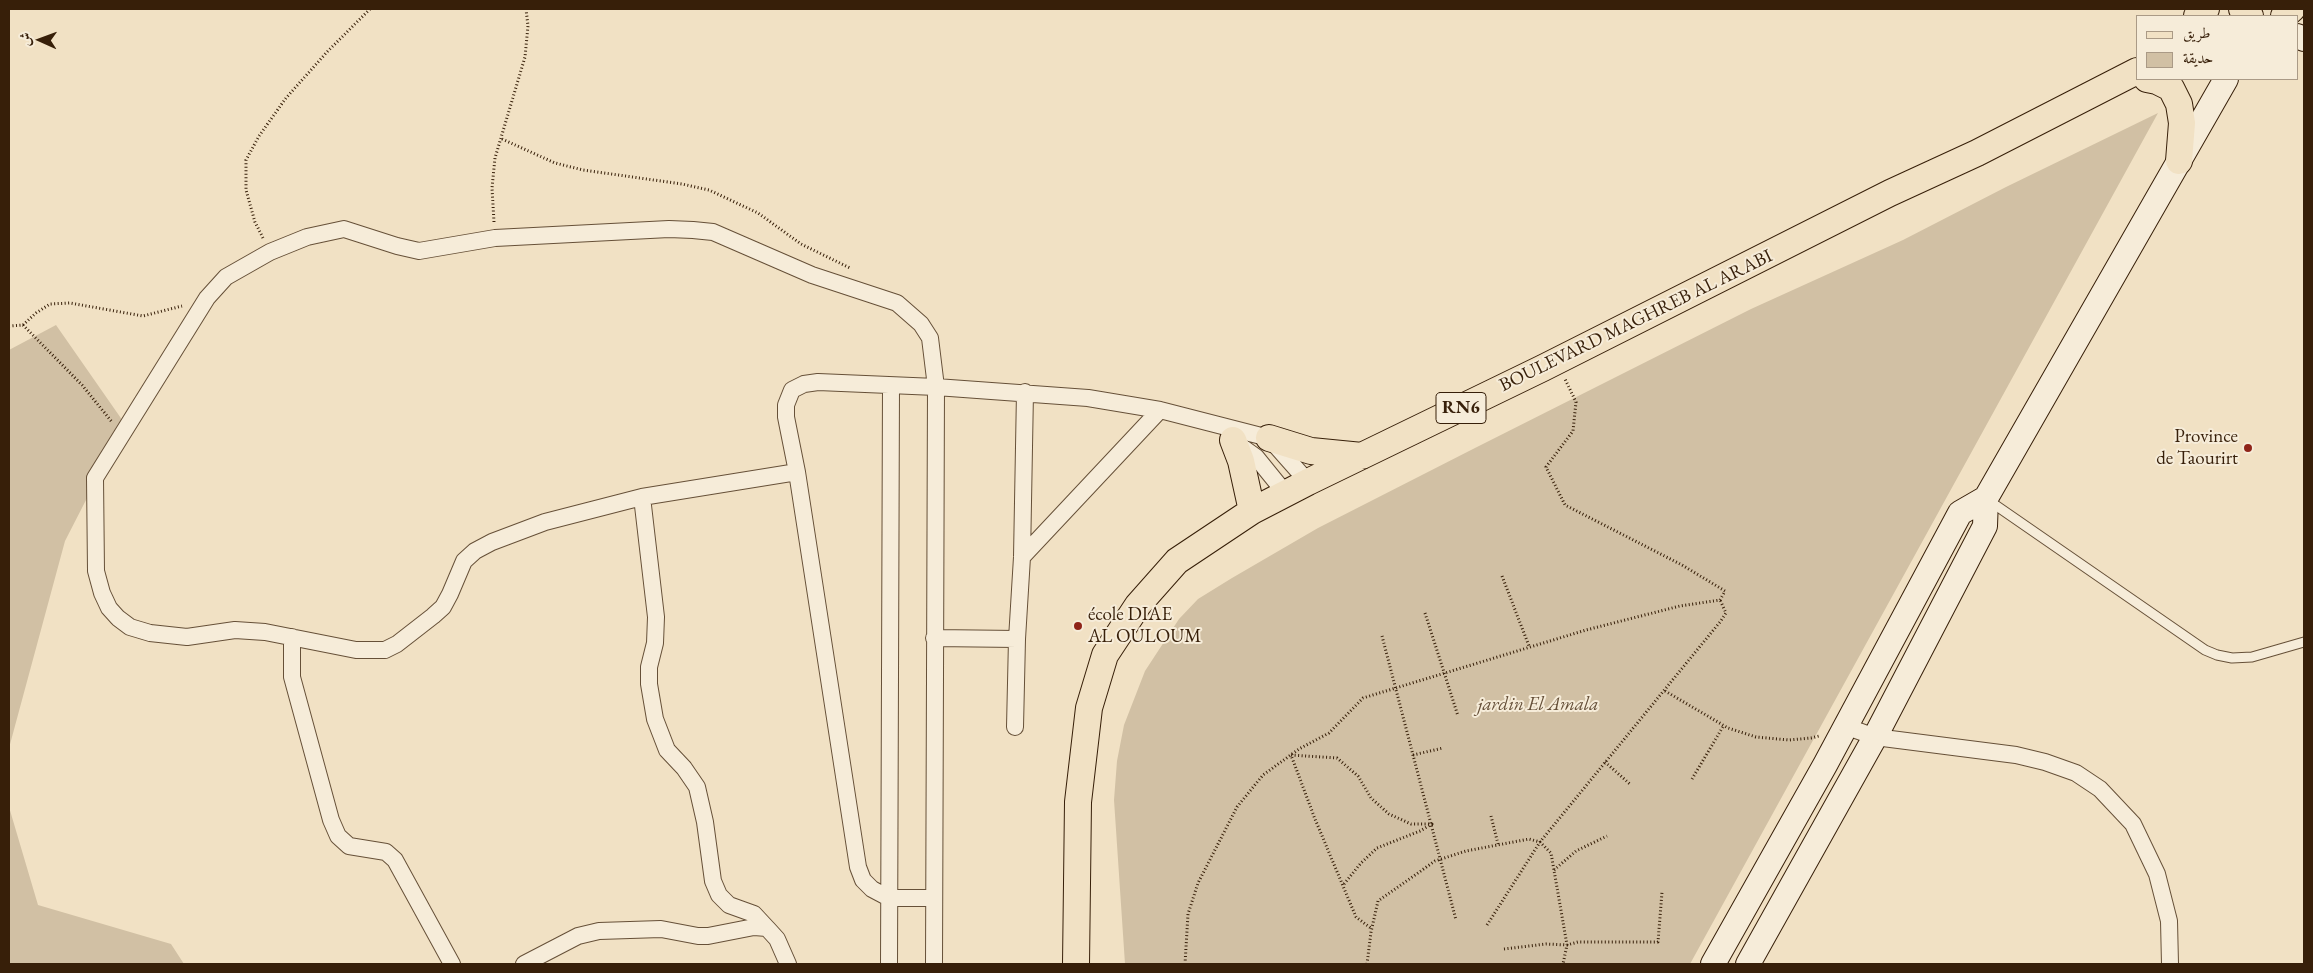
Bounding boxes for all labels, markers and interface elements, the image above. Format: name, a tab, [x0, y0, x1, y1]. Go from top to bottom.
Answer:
north arrow	[15, 15, 65, 65]
legend	[2136, 15, 2298, 80]
text: طريق	[2183, 23, 2210, 42]
text: ش	[16, 32, 34, 47]
text: حديقة	[2183, 48, 2213, 67]
street label: BOULEVARD MAGHREB AL ARABI	[1496, 245, 1776, 397]
road number: RN6	[1436, 392, 1486, 423]
place label: Province de Taourirt	[2156, 426, 2238, 470]
marker: Province de Taourirt	[2242, 442, 2254, 454]
place label: école DIAE AL OULOUM	[1088, 604, 1201, 648]
marker: école DIAE AL OULOUM	[1072, 620, 1084, 632]
park label: jardin El Amala	[1478, 694, 1598, 716]

